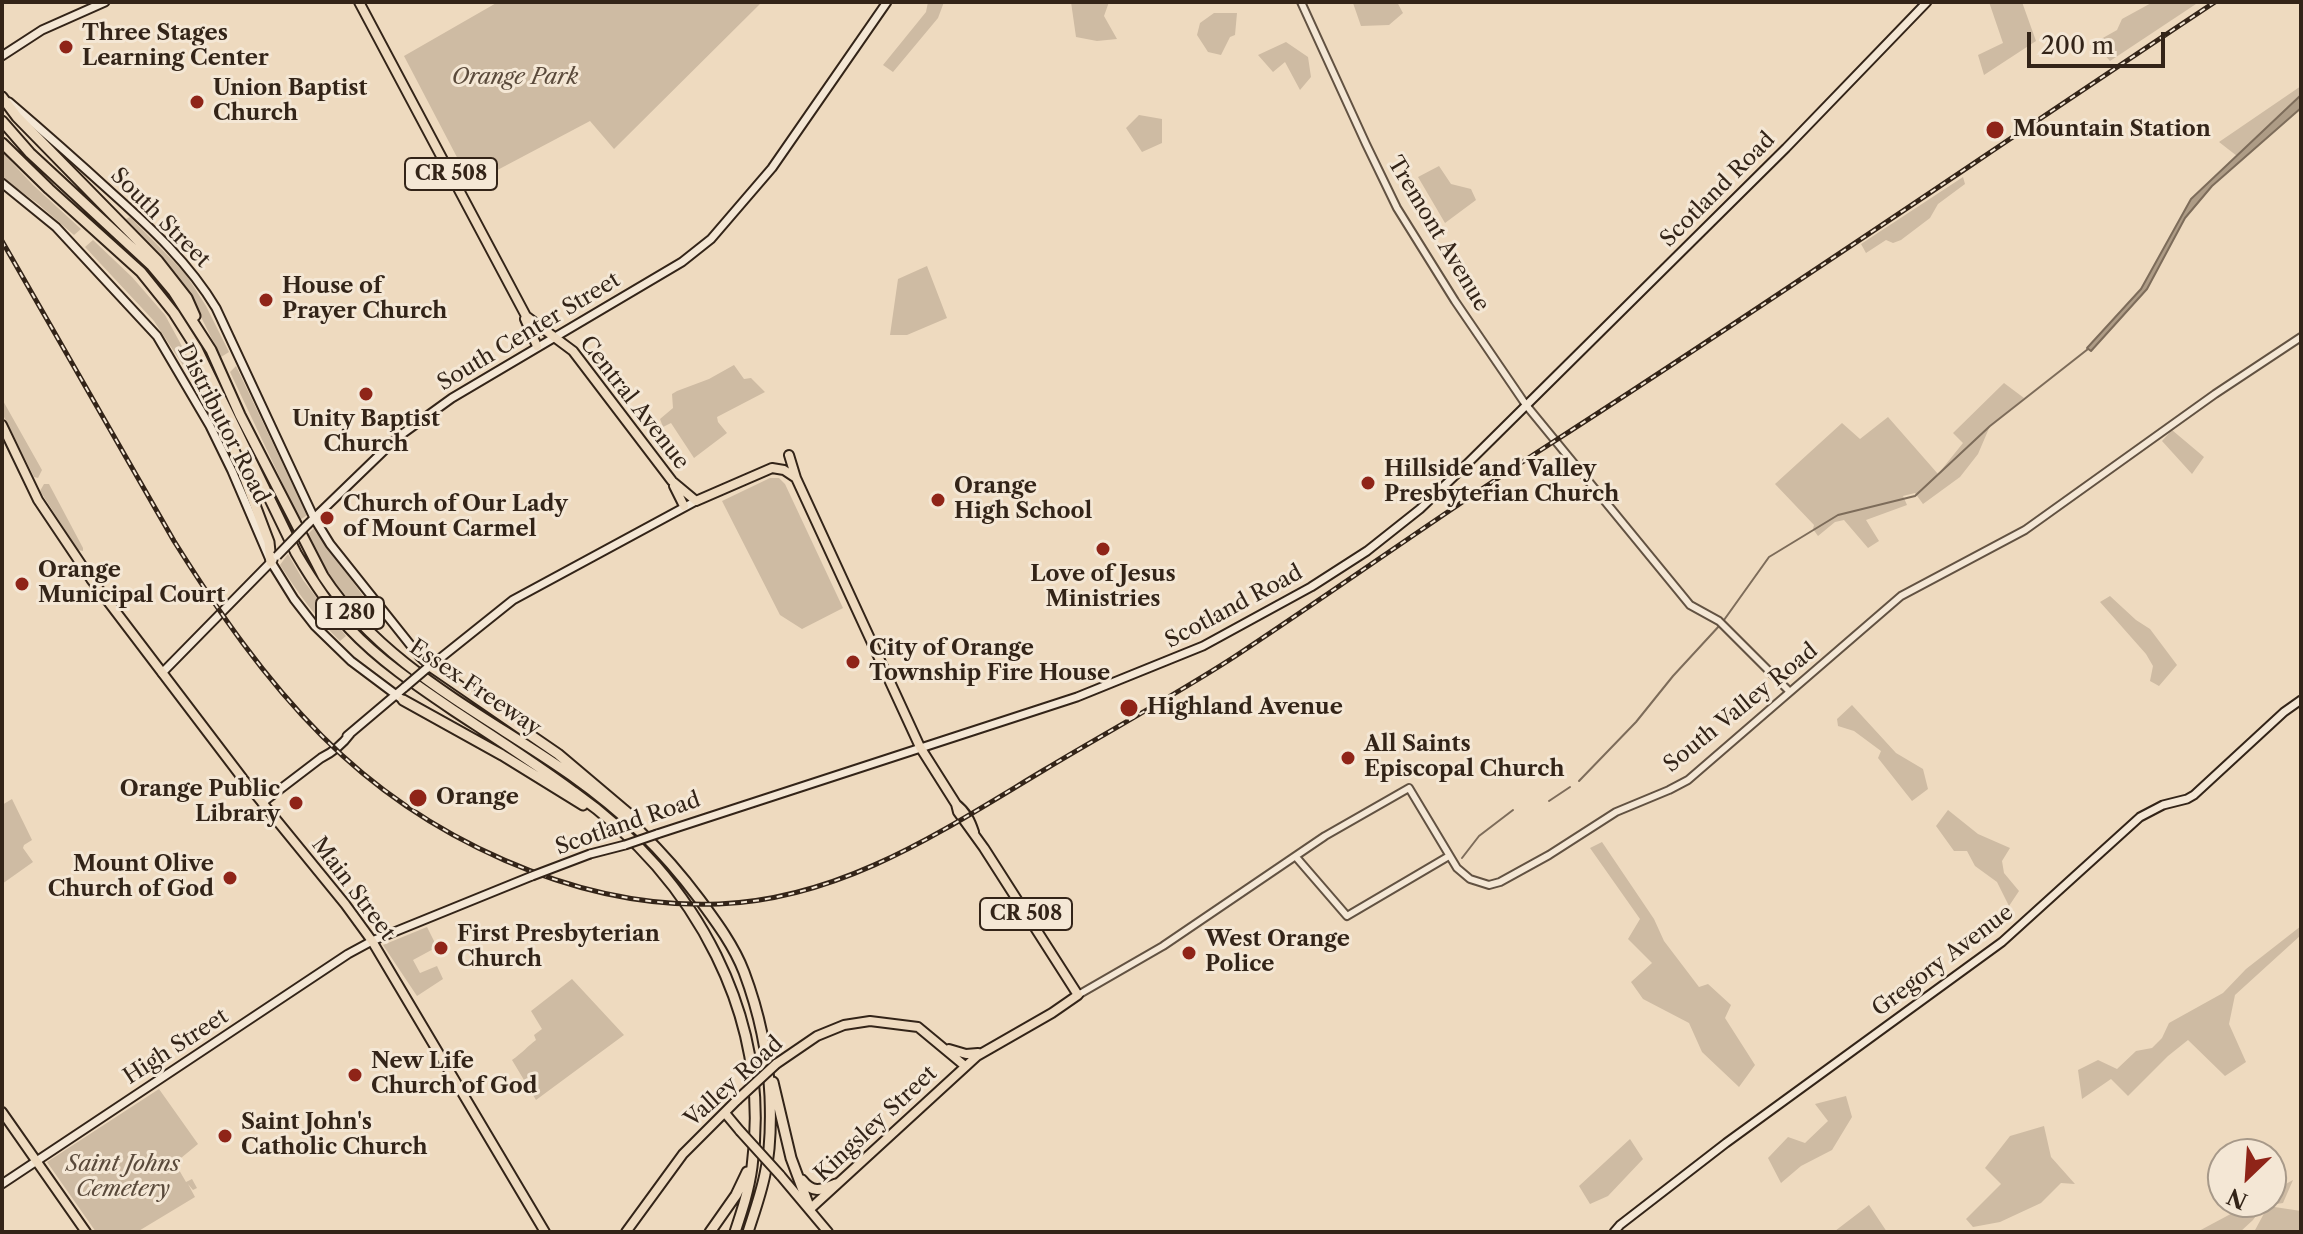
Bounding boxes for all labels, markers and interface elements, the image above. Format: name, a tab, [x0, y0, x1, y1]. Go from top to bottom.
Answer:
scale bar	[2031, 16, 2169, 66]
place label: Three Stages Learning Center	[82, 21, 269, 72]
text: 200 m	[2041, 31, 2114, 60]
marker: Three Stages Learning Center	[57, 38, 75, 56]
park label: Orange Park	[452, 65, 578, 91]
place label: Union Baptist Church	[213, 76, 367, 128]
marker: Union Baptist Church	[188, 93, 206, 111]
place label: Mountain Station	[2013, 117, 2211, 143]
marker: Mountain Station	[1984, 119, 2006, 141]
street label: Scotland Road	[1655, 127, 1781, 253]
street label: Tremont Avenue	[1381, 152, 1495, 316]
road number: CR 508	[405, 158, 497, 190]
street label: South Street	[105, 163, 215, 273]
street label: South Center Street	[433, 267, 625, 397]
place label: House of Prayer Church	[282, 274, 447, 326]
marker: House of Prayer Church	[257, 291, 275, 309]
street label: Central Avenue	[574, 331, 694, 475]
street label: Distributor Road	[171, 340, 275, 508]
marker: Unity Baptist Church	[357, 385, 375, 403]
place label: Unity Baptist Church	[292, 407, 440, 458]
place label: Hillside and Valley Presbyterian Church	[1384, 457, 1619, 508]
place label: Orange High School	[954, 474, 1092, 526]
marker: Hillside and Valley Presbyterian Church	[1359, 474, 1377, 492]
marker: Orange High School	[929, 491, 947, 509]
place label: Church of Our Lady of Mount Carmel	[343, 492, 568, 544]
marker: Church of Our Lady of Mount Carmel	[318, 509, 336, 527]
marker: Love of Jesus Ministries	[1094, 540, 1112, 558]
place label: Orange Municipal Court	[38, 558, 225, 610]
street label: Scotland Road	[1161, 560, 1307, 654]
place label: Love of Jesus Ministries	[1030, 562, 1176, 614]
marker: Orange Municipal Court	[13, 575, 31, 593]
road number: I 280	[316, 597, 384, 629]
street label: Essex Freeway	[404, 634, 546, 742]
place label: City of Orange Township Fire House	[869, 636, 1110, 688]
street label: South Valley Road	[1659, 638, 1823, 778]
marker: City of Orange Township Fire House	[844, 653, 862, 671]
place label: Highland Avenue	[1147, 695, 1343, 721]
marker: Highland Avenue	[1118, 697, 1140, 719]
place label: All Saints Episcopal Church	[1364, 732, 1565, 784]
marker: All Saints Episcopal Church	[1339, 749, 1357, 767]
place label: Orange Public Library	[120, 777, 280, 828]
place label: Orange	[436, 785, 519, 811]
marker: Orange	[407, 787, 429, 809]
street label: Scotland Road	[552, 787, 704, 861]
marker: Orange Public Library	[287, 794, 305, 812]
street label: Main Street	[306, 832, 400, 946]
place label: Mount Olive Church of God	[48, 852, 214, 904]
marker: Mount Olive Church of God	[221, 869, 239, 887]
road number: CR 508	[980, 898, 1072, 930]
street label: Gregory Avenue	[1867, 899, 2019, 1023]
place label: First Presbyterian Church	[457, 922, 660, 974]
place label: West Orange Police	[1205, 927, 1350, 978]
marker: First Presbyterian Church	[432, 939, 450, 957]
marker: West Orange Police	[1180, 944, 1198, 962]
street label: High Street	[119, 1003, 233, 1091]
street label: Valley Road	[679, 1031, 789, 1133]
place label: New Life Church of God	[371, 1049, 537, 1100]
street label: Kingsley Street	[809, 1061, 943, 1187]
marker: New Life Church of God	[346, 1066, 364, 1084]
place label: Saint John's Catholic Church	[241, 1110, 428, 1162]
marker: Saint John's Catholic Church	[216, 1127, 234, 1145]
north arrow	[2207, 1138, 2287, 1218]
park label: Saint Johns Cemetery	[66, 1152, 180, 1204]
text: N	[2223, 1182, 2252, 1215]

